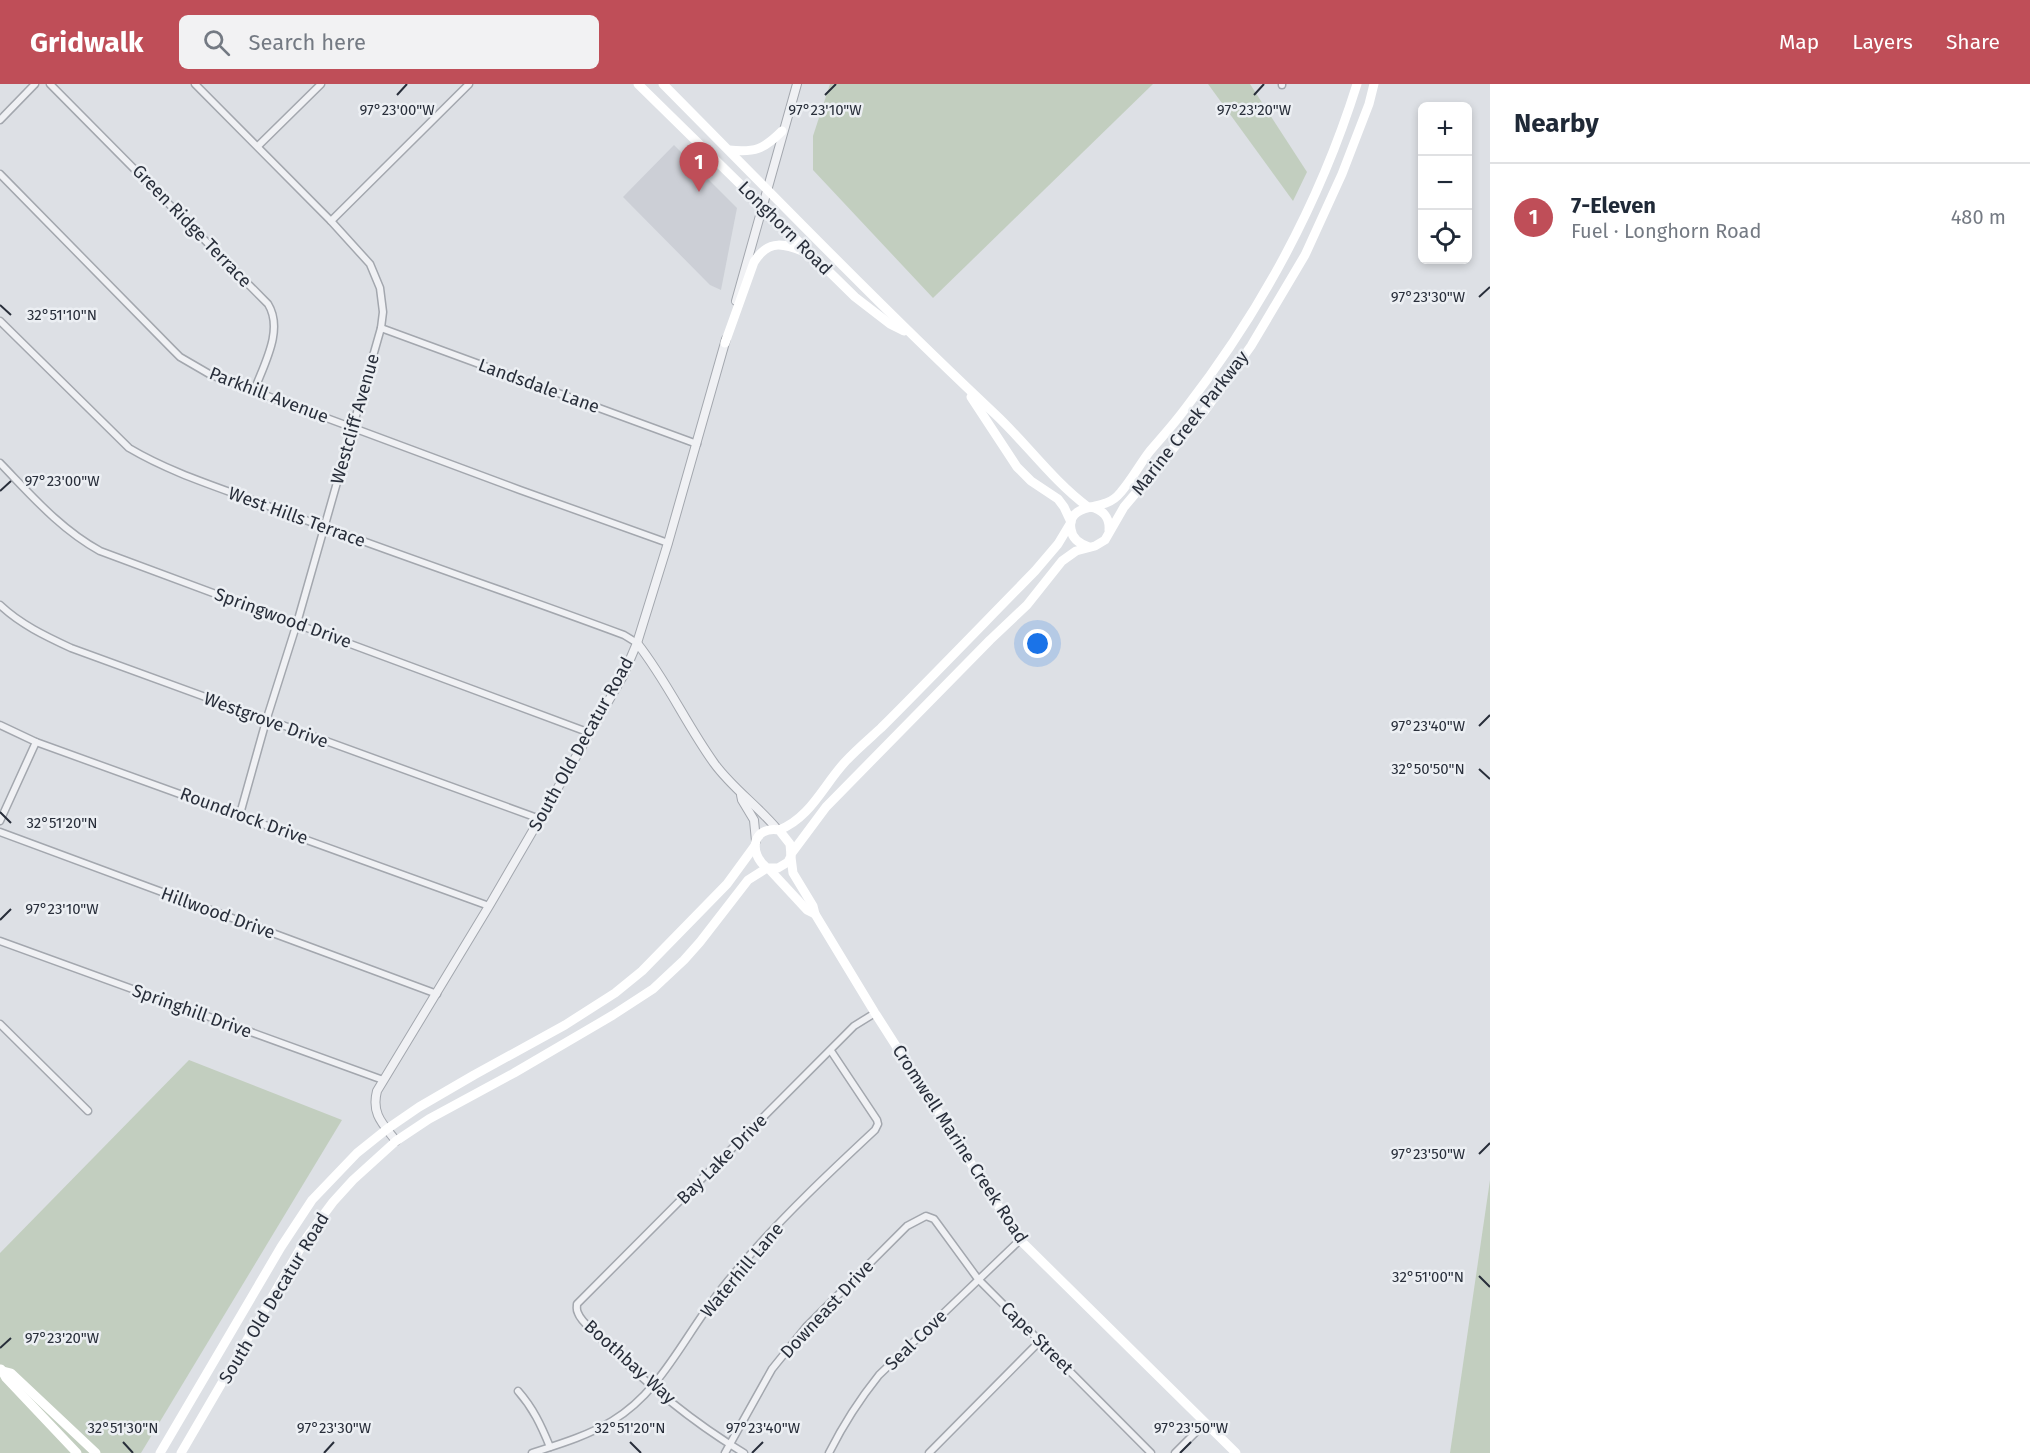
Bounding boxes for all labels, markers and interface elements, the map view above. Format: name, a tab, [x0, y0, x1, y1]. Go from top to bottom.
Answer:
search box	[179, 15, 599, 69]
text: Gridwalk	[30, 26, 143, 59]
icon: search	[200, 26, 233, 59]
text: Search here	[248, 29, 366, 56]
text: Map	[1779, 29, 1819, 55]
text: Layers	[1852, 29, 1913, 55]
text: Share	[1946, 29, 2000, 55]
text: 97°23'00"W	[359, 101, 435, 119]
text: 97°23'10"W	[788, 101, 862, 119]
text: 97°23'20"W	[1217, 101, 1292, 119]
map controls	[1418, 102, 1472, 264]
button: +	[1418, 102, 1472, 156]
text: Nearby	[1514, 108, 1599, 139]
pin: 1	[680, 142, 718, 192]
button: −	[1418, 156, 1472, 210]
street label: Green Ridge Terrace	[128, 160, 256, 292]
street label: Longhorn Road	[733, 176, 837, 280]
text: 7-Eleven	[1571, 192, 1656, 219]
text: 1	[1529, 205, 1538, 229]
text: 480 m	[1951, 205, 2006, 229]
button: locate	[1418, 210, 1472, 264]
text: Fuel · Longhorn Road	[1571, 219, 1761, 243]
text: 97°23'30"W	[1391, 288, 1466, 306]
text: 32°51'10"N	[27, 306, 97, 324]
street label: Marine Creek Parkway	[1127, 346, 1253, 500]
street label: Westcliff Avenue	[326, 351, 384, 487]
street label: Landsdale Lane	[475, 354, 603, 418]
street label: Parkhill Avenue	[206, 362, 332, 428]
text: 97°23'00"W	[24, 472, 100, 490]
street label: West Hills Terrace	[225, 482, 369, 552]
street label: Springwood Drive	[212, 583, 354, 653]
your location	[1023, 629, 1052, 658]
street label: South Old Decatur Road	[524, 653, 638, 835]
street label: Westgrove Drive	[201, 687, 331, 753]
text: 97°23'40"W	[1391, 717, 1466, 735]
text: 32°50'50"N	[1391, 760, 1465, 778]
street label: Roundrock Drive	[177, 783, 311, 849]
text: 32°51'20"N	[26, 814, 98, 832]
street label: Hillwood Drive	[158, 882, 278, 944]
text: 97°23'10"W	[25, 900, 99, 918]
street label: Springhill Drive	[129, 979, 255, 1043]
street label: Cromwell Marine Creek Road	[887, 1041, 1033, 1247]
street label: Bay Lake Drive	[672, 1109, 772, 1209]
text: 97°23'50"W	[1391, 1145, 1466, 1163]
street label: South Old Decatur Road	[214, 1208, 334, 1388]
street label: Waterhill Lane	[696, 1218, 788, 1322]
street label: Downeast Drive	[776, 1255, 878, 1363]
text: 32°51'00"N	[1392, 1268, 1464, 1286]
street label: Cape Street	[996, 1297, 1078, 1379]
street label: Seal Cove	[880, 1305, 952, 1375]
street label: Boothbay Way	[580, 1315, 680, 1409]
text: 97°23'20"W	[25, 1329, 100, 1347]
text: 32°51'30"N	[87, 1419, 159, 1437]
text: 97°23'30"W	[297, 1419, 372, 1437]
text: 32°51'20"N	[594, 1419, 666, 1437]
text: 97°23'40"W	[726, 1419, 801, 1437]
text: 97°23'50"W	[1154, 1419, 1229, 1437]

